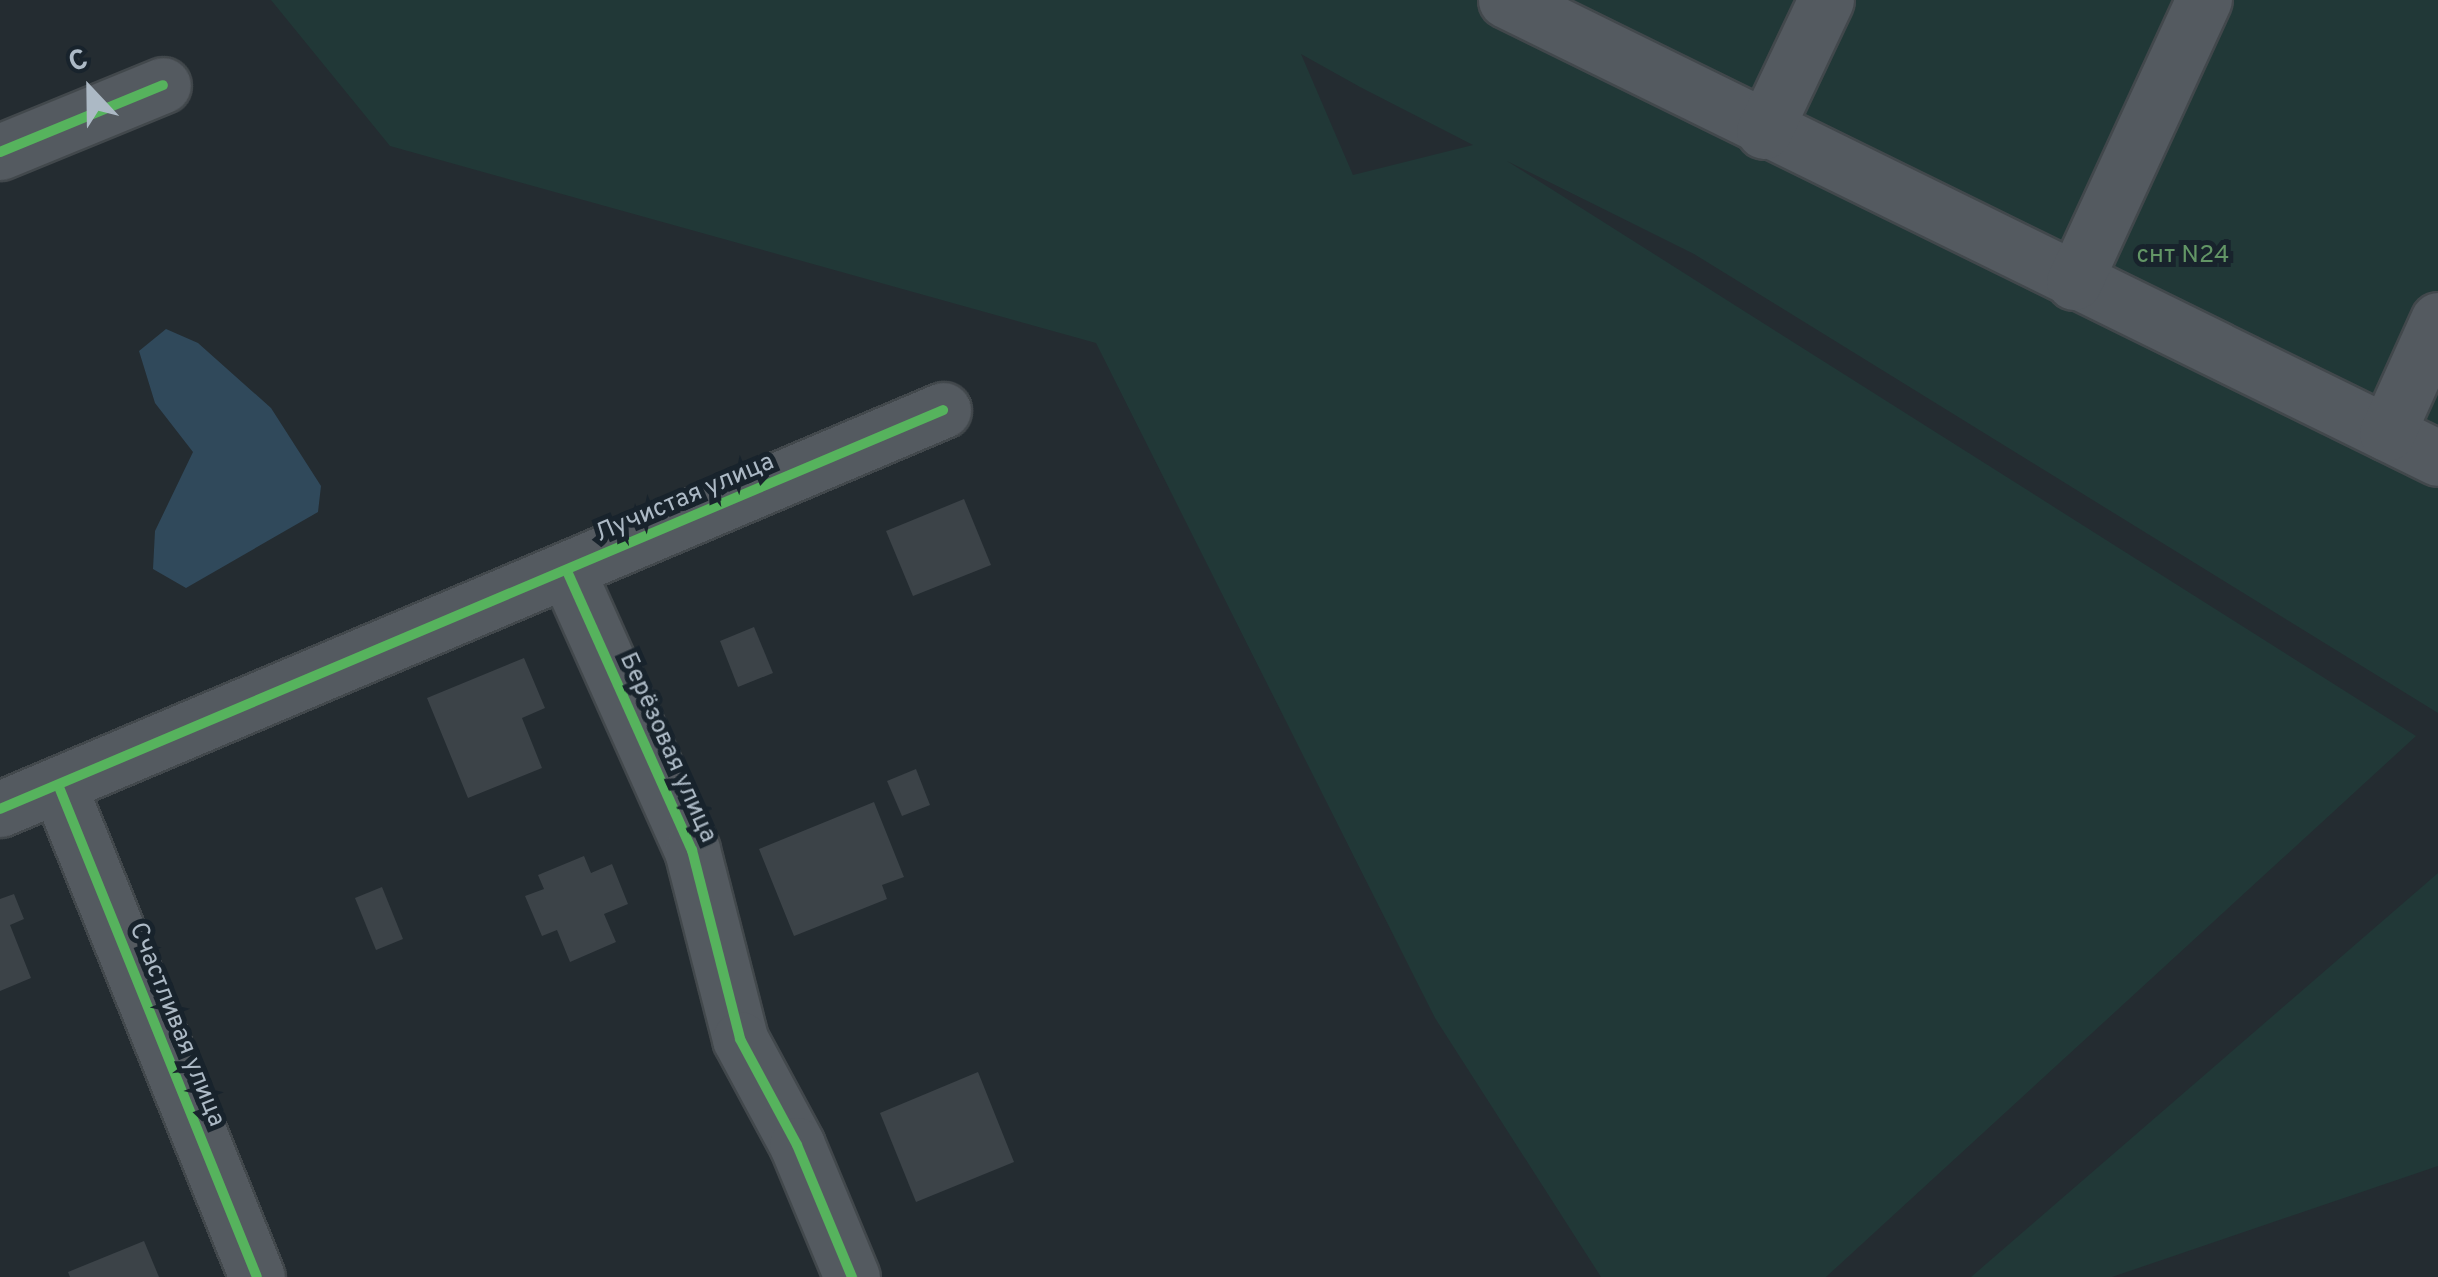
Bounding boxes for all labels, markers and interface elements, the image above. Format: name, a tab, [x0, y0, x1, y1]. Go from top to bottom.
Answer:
north arrow	[40, 40, 140, 140]
text: С	[64, 42, 94, 82]
park label: снт N24	[2137, 241, 2229, 271]
street label: Лучистая улица	[591, 448, 779, 550]
street label: Берёзовая улица	[612, 648, 722, 848]
street label: Счастливая улица	[121, 919, 231, 1131]

